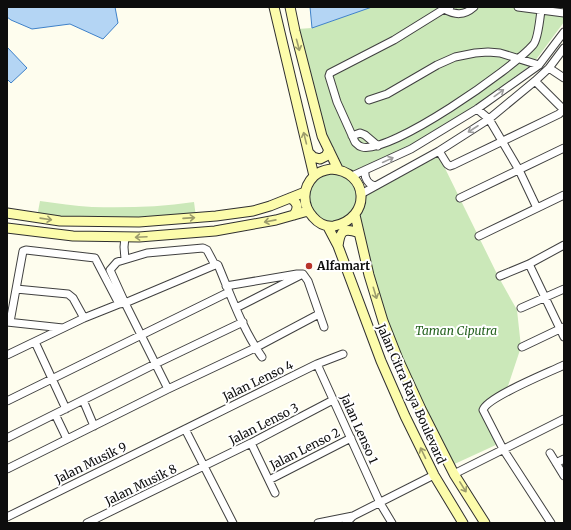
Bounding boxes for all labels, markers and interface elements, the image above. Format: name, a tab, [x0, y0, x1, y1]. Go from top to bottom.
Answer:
one-way arrow	[295, 38, 303, 51]
one-way arrow	[493, 89, 504, 97]
one-way arrow	[467, 126, 479, 134]
one-way arrow	[301, 131, 308, 144]
one-way arrow	[381, 156, 393, 163]
one-way arrow	[39, 215, 52, 223]
one-way arrow	[182, 215, 195, 222]
one-way arrow	[264, 217, 277, 225]
one-way arrow	[135, 233, 148, 240]
place label: Alfamart	[316, 258, 370, 273]
marker: Alfamart	[304, 261, 314, 271]
one-way arrow	[372, 287, 379, 300]
street label: Jalan Citra Raya Boulevard	[373, 321, 449, 466]
park label: Taman Ciputra	[415, 323, 497, 338]
street label: Jalan Lenso 4	[219, 357, 296, 404]
street label: Jalan Lenso 1	[337, 391, 382, 466]
street label: Jalan Lenso 3	[226, 400, 301, 448]
street label: Jalan Lenso 2	[267, 425, 342, 473]
street label: Jalan Musik 9	[52, 439, 129, 487]
one-way arrow	[419, 447, 426, 459]
street label: Jalan Musik 8	[102, 461, 179, 509]
one-way arrow	[459, 482, 468, 493]

